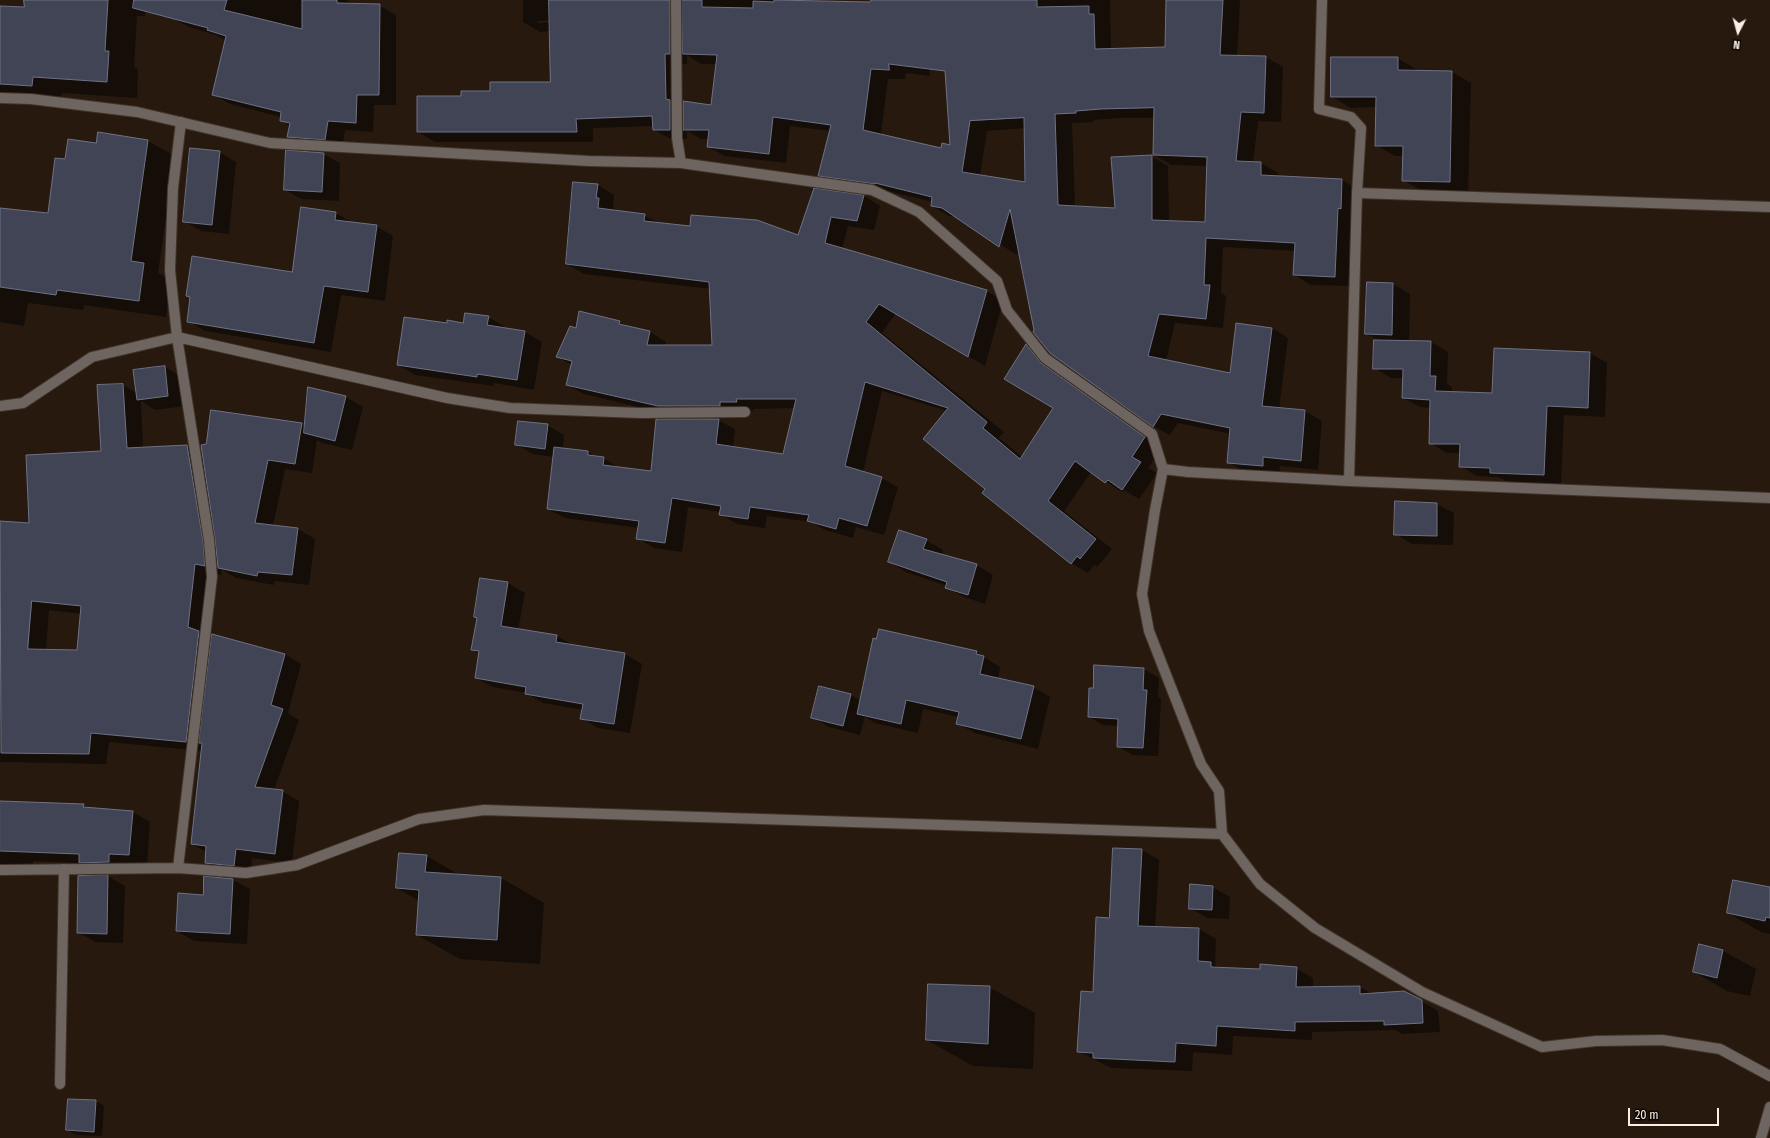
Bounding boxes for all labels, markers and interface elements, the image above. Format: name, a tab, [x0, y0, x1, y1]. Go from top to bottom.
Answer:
north arrow	[1718, 12, 1758, 52]
text: N	[1733, 38, 1741, 51]
scale bar	[1630, 1100, 1721, 1126]
text: 20 m	[1635, 1108, 1659, 1122]

